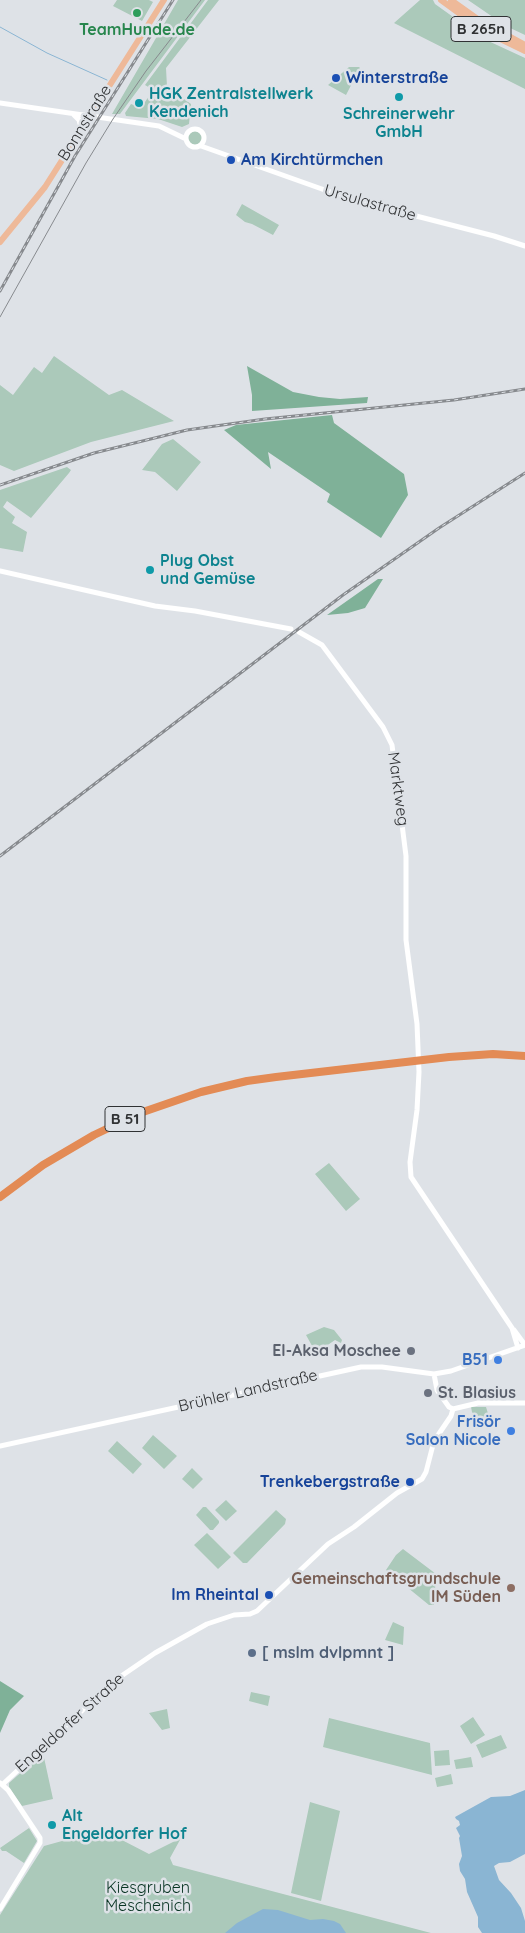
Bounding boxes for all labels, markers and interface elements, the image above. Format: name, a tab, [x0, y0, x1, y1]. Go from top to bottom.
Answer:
marker: TeamHunde.de	[131, 7, 143, 19]
road number: B 265n	[451, 16, 511, 42]
place label: TeamHunde.de	[79, 20, 195, 40]
place label: Winterstraße	[346, 68, 448, 88]
marker: Winterstraße	[330, 72, 342, 84]
street label: Bonnstraße	[54, 81, 116, 165]
place label: HGK Zentralstellwerk Kendenich	[149, 84, 313, 122]
marker: Schreinerwehr GmbH	[393, 91, 405, 103]
marker: HGK Zentralstellwerk Kendenich	[133, 97, 145, 109]
place label: Schreinerwehr GmbH	[343, 104, 455, 142]
place label: Am Kirchtürmchen	[241, 150, 383, 170]
marker: Am Kirchtürmchen	[225, 154, 237, 166]
street label: Ursulastraße	[322, 181, 418, 225]
place label: Plug Obst und Gemüse	[160, 551, 255, 589]
marker: Plug Obst und Gemüse	[144, 564, 156, 576]
street label: Marktweg	[383, 751, 413, 827]
road number: B 51	[105, 1106, 145, 1132]
place label: El-Aksa Moschee	[272, 1341, 401, 1361]
marker: El-Aksa Moschee	[405, 1345, 417, 1357]
place label: B51	[462, 1350, 488, 1370]
marker: B51	[492, 1354, 504, 1366]
street label: Brühler Landstraße	[176, 1366, 320, 1416]
place label: St. Blasius	[438, 1383, 516, 1403]
marker: St. Blasius	[422, 1387, 434, 1399]
place label: Frisör Salon Nicole	[406, 1412, 501, 1450]
marker: Frisör Salon Nicole	[505, 1425, 517, 1437]
place label: Trenkebergstraße	[260, 1472, 400, 1492]
marker: Trenkebergstraße	[404, 1476, 416, 1488]
place label: Gemeinschaftsgrundschule IM Süden	[291, 1569, 501, 1607]
marker: Gemeinschaftsgrundschule IM Süden	[505, 1582, 517, 1594]
place label: Im Rheintal	[171, 1585, 259, 1605]
marker: Im Rheintal	[263, 1589, 275, 1601]
place label: [ mslm dvlpmnt ]	[262, 1643, 394, 1663]
marker: [ mslm dvlpmnt ]	[246, 1647, 258, 1659]
street label: Engeldorfer Straße	[12, 1669, 128, 1777]
place label: Alt Engeldorfer Hof	[62, 1806, 187, 1844]
marker: Alt Engeldorfer Hof	[46, 1819, 58, 1831]
park label: Kiesgruben Meschenich	[105, 1878, 191, 1916]

